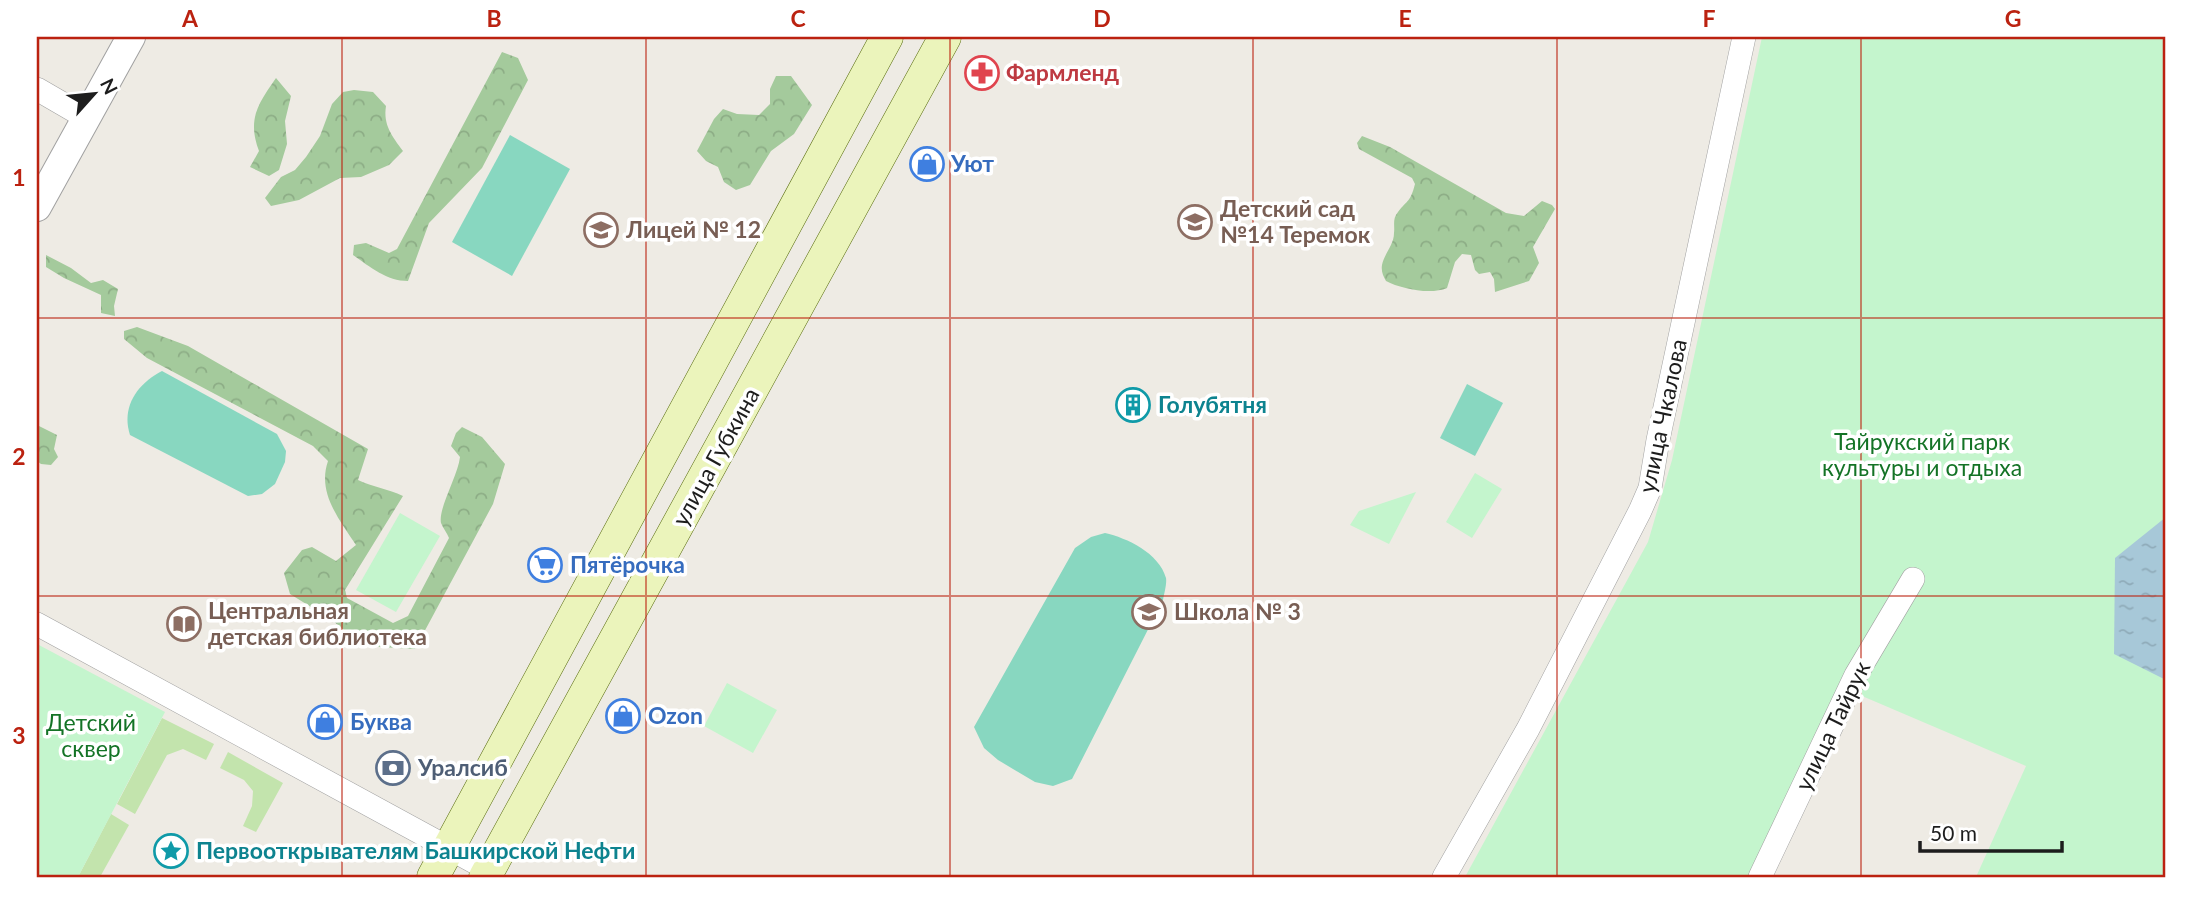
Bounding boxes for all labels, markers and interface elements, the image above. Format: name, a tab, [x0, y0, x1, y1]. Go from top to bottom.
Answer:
text: A	[181, 4, 199, 32]
text: B	[486, 4, 502, 32]
text: C	[790, 4, 806, 32]
text: D	[1093, 4, 1111, 32]
text: E	[1398, 4, 1412, 32]
text: F	[1702, 4, 1716, 32]
text: G	[2005, 4, 2021, 32]
pharmacy icon: Фармленд	[963, 54, 1001, 92]
place label: Фармленд	[1006, 58, 1120, 86]
north arrow	[60, 60, 130, 130]
text: N	[96, 74, 123, 98]
shop icon: Уют	[908, 145, 946, 183]
place label: Уют	[950, 149, 994, 177]
text: 1	[12, 163, 26, 191]
place label: Детский сад №14 Теремок	[1220, 194, 1371, 248]
school or university icon: Детский сад №14 Теремок	[1176, 203, 1214, 241]
school or university icon: Лицей № 12	[582, 211, 620, 249]
place label: Лицей № 12	[625, 215, 761, 243]
street label: улица Чкалова	[1632, 336, 1692, 495]
street label: улица Губкина	[666, 383, 765, 530]
building icon: Голубятня	[1114, 386, 1152, 424]
place label: Голубятня	[1158, 390, 1267, 418]
park label: Тайрукский парк культуры и отдыха	[1822, 427, 2022, 481]
text: 2	[12, 442, 26, 470]
supermarket icon: Пятёрочка	[526, 546, 564, 584]
place label: Пятёрочка	[570, 550, 685, 578]
school or university icon: Школа № 3	[1130, 593, 1168, 631]
place label: Центральная детская библиотека	[208, 596, 427, 650]
place label: Школа № 3	[1174, 597, 1301, 625]
library icon: Центральная детская библиотека	[165, 605, 203, 643]
street label: улица Тайрук	[1789, 656, 1876, 795]
shop icon: Ozon	[604, 697, 642, 735]
place label: Ozon	[648, 701, 703, 729]
shop icon: Буква	[306, 703, 344, 741]
place label: Буква	[350, 707, 412, 735]
park label: Детский сквер	[46, 708, 136, 762]
text: 3	[12, 721, 26, 749]
bank icon: Уралсиб	[374, 749, 412, 787]
place label: Уралсиб	[417, 753, 508, 781]
scale bar	[1920, 809, 2061, 853]
text: 50 m	[1930, 820, 1977, 845]
place icon: Первооткрывателям Башкирской Нефти	[152, 832, 190, 870]
place label: Первооткрывателям Башкирской Нефти	[196, 836, 635, 864]

